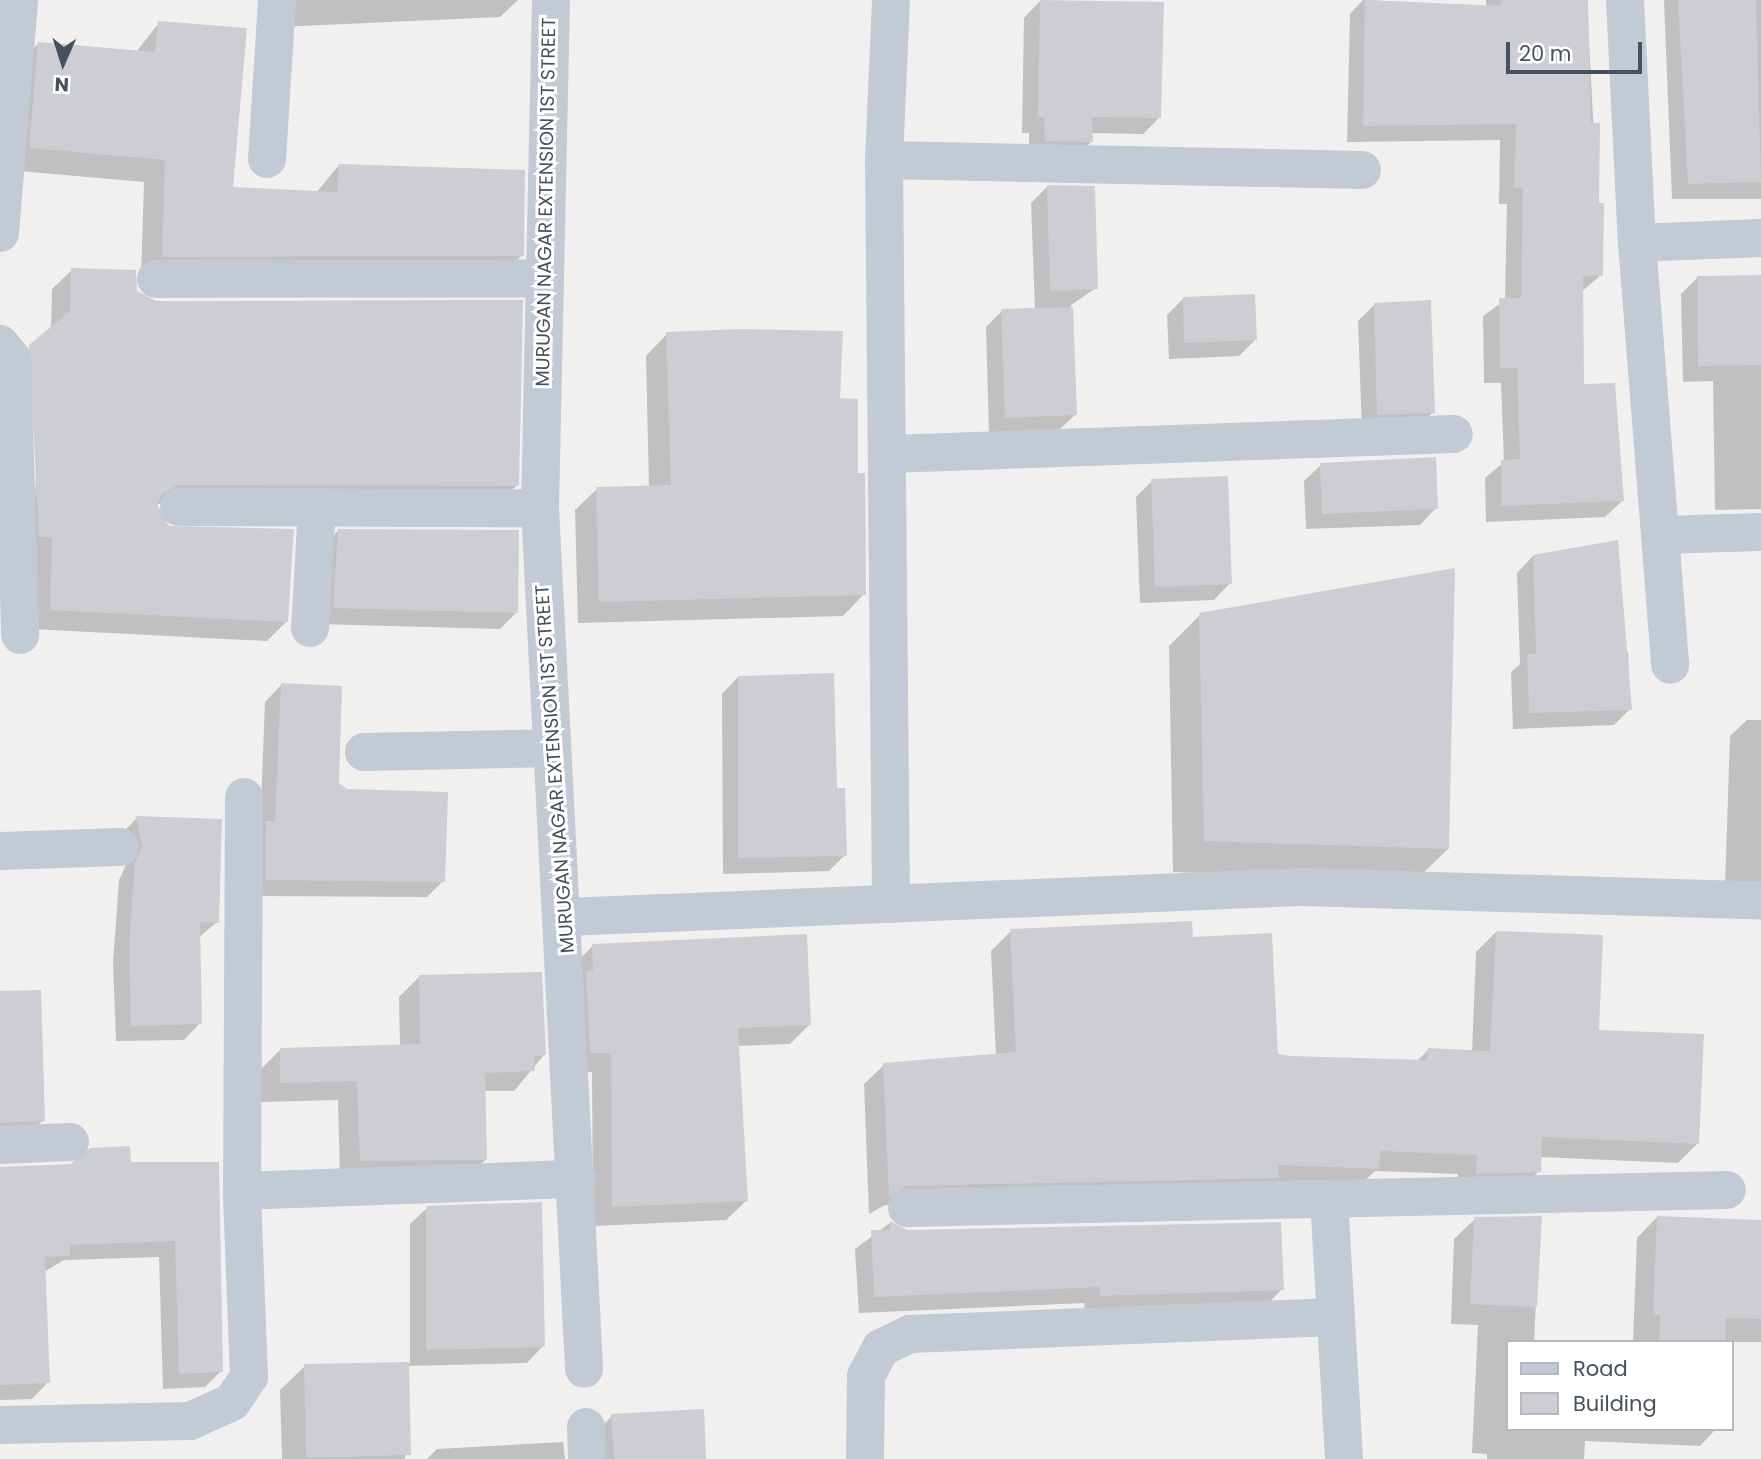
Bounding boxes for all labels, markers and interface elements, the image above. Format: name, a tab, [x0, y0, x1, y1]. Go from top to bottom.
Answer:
street label: MURUGAN NAGAR EXTENSION 1ST STREET	[531, 17, 561, 387]
north arrow	[28, 28, 98, 98]
scale bar	[1509, 28, 1646, 72]
text: 20 m	[1519, 39, 1572, 68]
text: N	[54, 71, 70, 98]
street label: MURUGAN NAGAR EXTENSION 1ST STREET	[531, 584, 579, 954]
legend	[1506, 1340, 1733, 1431]
text: Road	[1573, 1354, 1628, 1383]
text: Building	[1573, 1389, 1657, 1418]

